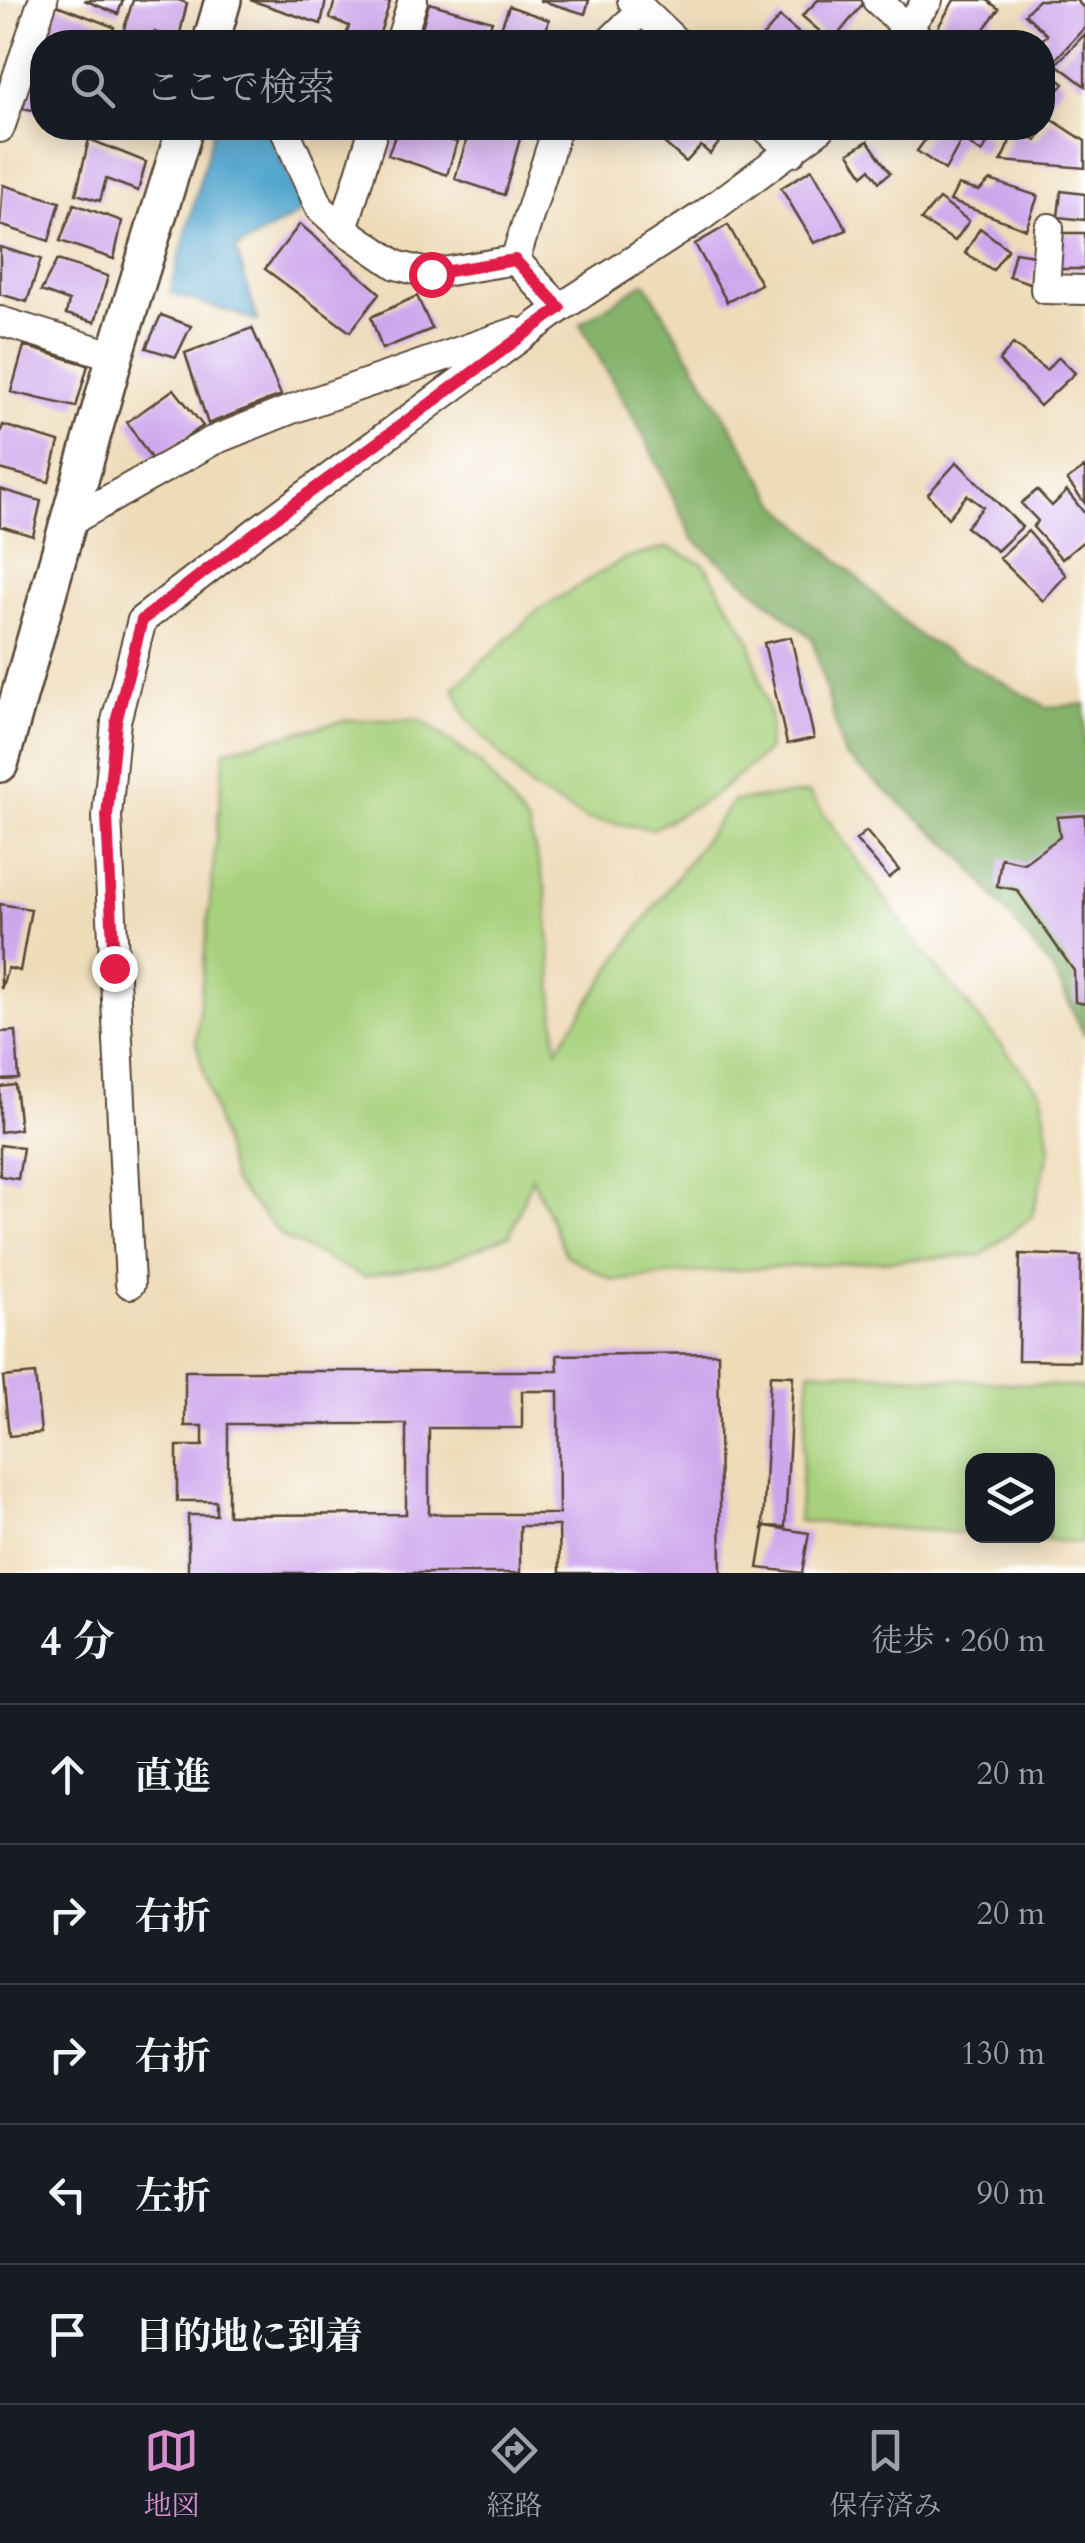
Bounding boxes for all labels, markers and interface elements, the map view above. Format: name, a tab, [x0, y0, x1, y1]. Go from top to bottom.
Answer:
search box	[30, 30, 1055, 140]
icon: search	[65, 58, 120, 113]
text: ここで検索	[145, 62, 335, 114]
route start	[409, 252, 455, 298]
route end	[92, 946, 138, 992]
map controls	[965, 1453, 1055, 1543]
button: layers	[965, 1453, 1055, 1543]
text: 4 分	[40, 1613, 115, 1670]
text: 徒歩 · 260 m	[871, 1619, 1045, 1663]
icon: ahead	[40, 1747, 95, 1802]
text: 直進	[135, 1751, 211, 1803]
text: 20 m	[977, 1752, 1045, 1796]
icon: right	[40, 1887, 95, 1942]
text: 右折	[135, 1891, 211, 1943]
text: 20 m	[977, 1892, 1045, 1936]
icon: right	[40, 2027, 95, 2082]
text: 右折	[135, 2031, 211, 2083]
text: 130 m	[960, 2032, 1045, 2076]
icon: left	[40, 2167, 95, 2222]
text: 左折	[135, 2171, 211, 2223]
text: 90 m	[977, 2172, 1045, 2216]
icon: arrive	[40, 2307, 95, 2362]
text: 目的地に到着	[135, 2311, 363, 2363]
tab: 地図	[143, 2423, 200, 2525]
tab: 経路	[486, 2423, 543, 2525]
tab: 保存済み	[829, 2423, 942, 2525]

